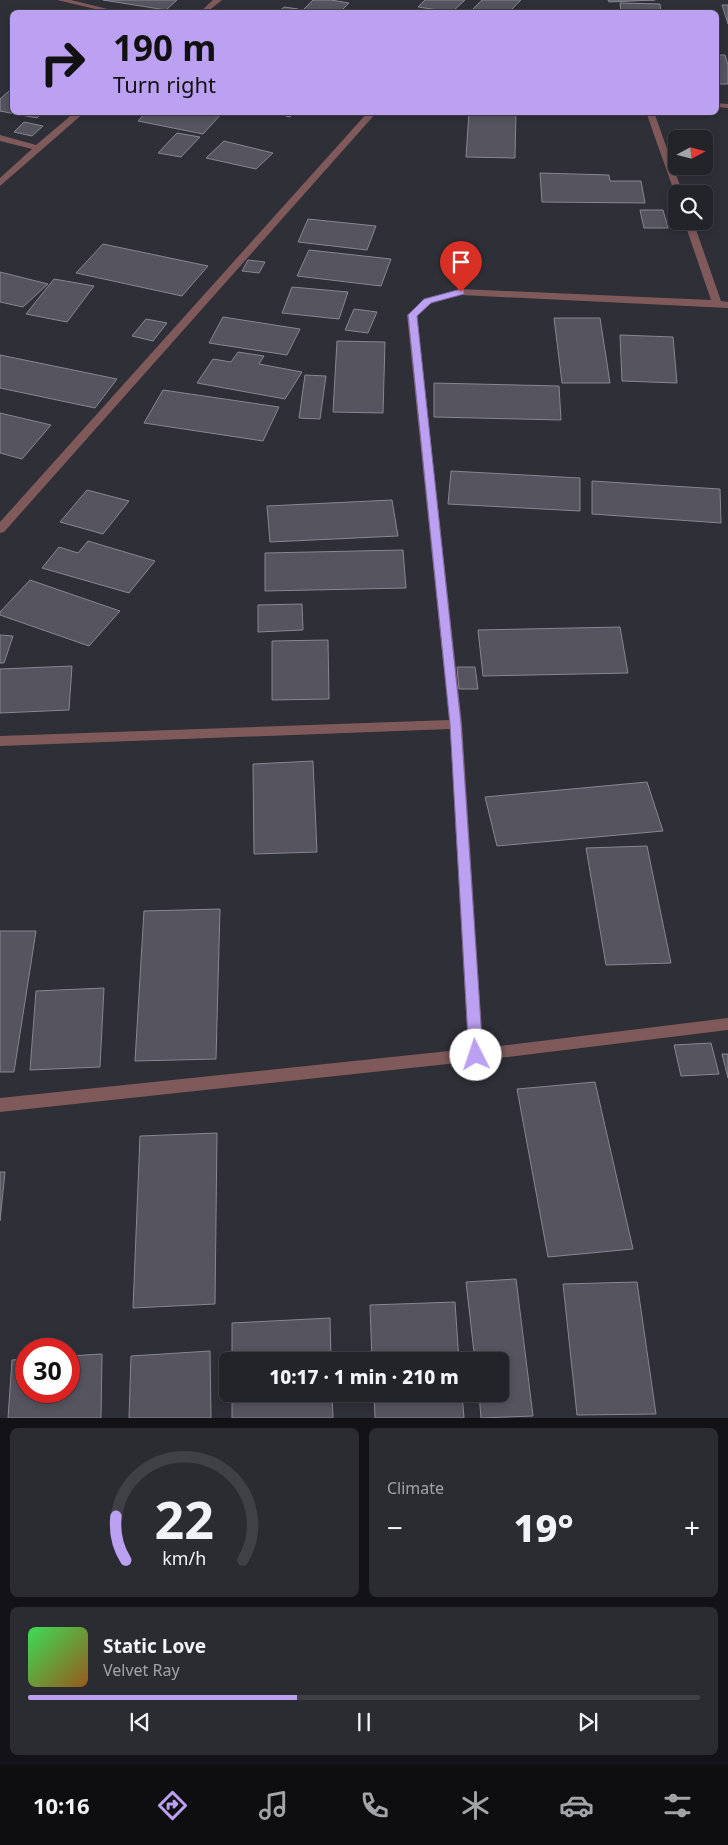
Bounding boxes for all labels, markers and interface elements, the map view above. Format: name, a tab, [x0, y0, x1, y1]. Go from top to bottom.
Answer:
text: 190 m	[113, 24, 216, 71]
icon: right	[30, 30, 95, 95]
text: Turn right	[113, 69, 216, 99]
north arrow	[668, 130, 712, 175]
map controls	[668, 130, 713, 230]
button: search	[668, 185, 713, 230]
pin	[440, 241, 482, 292]
icon: arrive	[447, 248, 475, 276]
position arrow	[449, 1028, 501, 1080]
speed limit sign: 30	[15, 1338, 80, 1403]
text: 10:17 · 1 min · 210 m	[269, 1364, 459, 1390]
text: Climate	[387, 1477, 444, 1499]
text: 22	[155, 1483, 214, 1554]
text: 19°	[513, 1501, 574, 1553]
text: −	[387, 1508, 403, 1546]
text: +	[684, 1508, 700, 1546]
text: km/h	[163, 1546, 206, 1570]
text: Static Love	[103, 1633, 206, 1659]
text: Velvet Ray	[103, 1659, 180, 1681]
icon: previous	[126, 1708, 154, 1736]
icon: pause	[350, 1708, 378, 1736]
icon: next	[574, 1708, 602, 1736]
icon: directions	[155, 1788, 190, 1823]
icon: music	[256, 1788, 291, 1823]
icon: phone	[357, 1788, 392, 1823]
icon: climate	[458, 1788, 493, 1823]
icon: car	[559, 1788, 594, 1823]
icon: filters	[660, 1788, 695, 1823]
text: 10:16	[33, 1790, 89, 1820]

